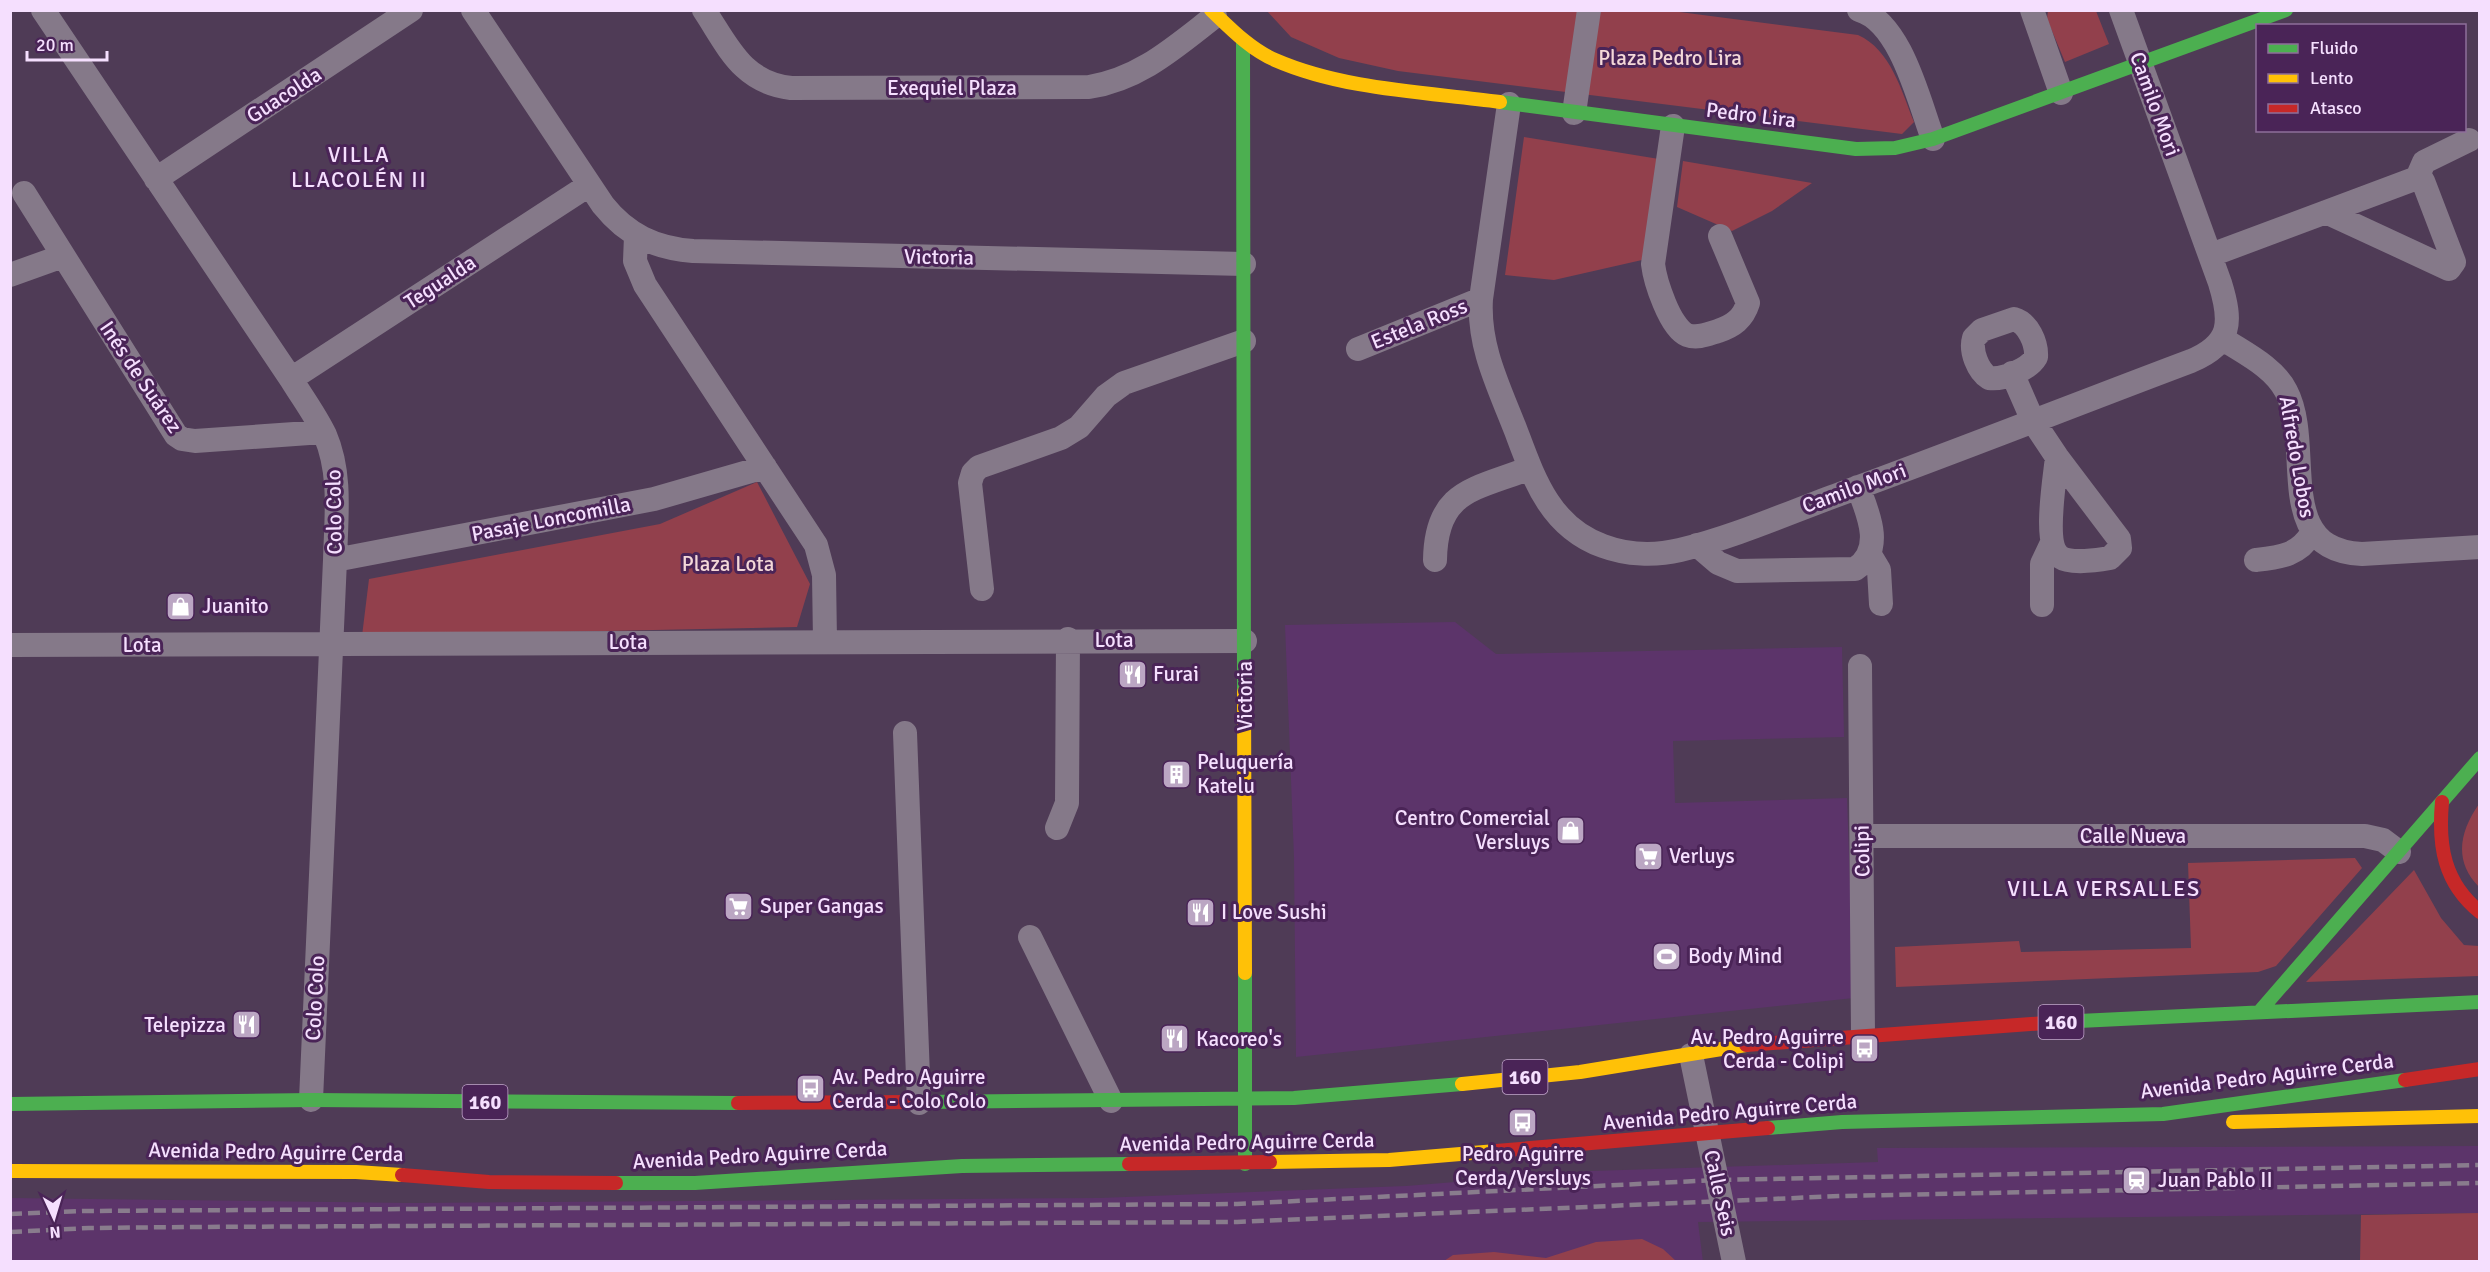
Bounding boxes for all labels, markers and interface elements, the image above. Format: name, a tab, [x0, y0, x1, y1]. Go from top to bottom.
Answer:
scale bar	[27, 24, 106, 62]
legend	[2256, 24, 2466, 132]
text: 20 m	[36, 34, 74, 56]
text: Fluido	[2310, 37, 2358, 59]
park label: Plaza Pedro Lira	[1598, 45, 1742, 71]
street label: Camilo Mori	[2124, 48, 2186, 160]
street label: Guacolda	[242, 61, 326, 129]
text: Lento	[2310, 67, 2353, 89]
street label: Exequiel Plaza	[887, 75, 1017, 101]
street label: Pedro Lira	[1705, 97, 1797, 133]
text: Atasco	[2310, 97, 2362, 119]
district label: VILLA LLACOLÉN II	[291, 141, 427, 193]
street label: Victoria	[904, 243, 974, 271]
street label: Tegualda	[399, 249, 481, 315]
street label: Estela Ross	[1367, 293, 1471, 355]
street label: Inés de Suárez	[94, 316, 188, 438]
street label: Alfredo Lobos	[2274, 394, 2320, 520]
street label: Camilo Mori	[1798, 457, 1910, 519]
street label: Colo Colo	[320, 469, 348, 555]
street label: Pasaje Loncomilla	[469, 491, 633, 547]
park label: Plaza Lota	[682, 551, 774, 577]
shop icon: Juanito	[165, 590, 197, 622]
place label: Juanito	[202, 593, 269, 619]
street label: Lota	[1094, 627, 1134, 653]
street label: Lota	[608, 629, 648, 655]
street label: Lota	[122, 632, 162, 658]
restaurant icon: Furai	[1116, 658, 1148, 690]
place label: Furai	[1153, 661, 1199, 687]
street label: Victoria	[1232, 661, 1258, 731]
place label: Peluquería Katelu	[1197, 749, 1294, 799]
building icon: Peluquería Katelu	[1160, 758, 1192, 790]
place label: Centro Comercial Versluys	[1395, 805, 1550, 855]
shop icon: Centro Comercial Versluys	[1555, 814, 1587, 846]
street label: Calle Nueva	[2080, 823, 2186, 849]
street label: Colipi	[1849, 825, 1875, 877]
supermarket icon: Verluys	[1632, 840, 1664, 872]
place label: Verluys	[1669, 843, 1735, 869]
district label: VILLA VERSALLES	[2007, 875, 2201, 902]
supermarket icon: Super Gangas	[723, 890, 755, 922]
place label: Super Gangas	[760, 893, 884, 919]
restaurant icon: I Love Sushi	[1184, 896, 1216, 928]
place label: I Love Sushi	[1221, 899, 1327, 925]
sports icon: Body Mind	[1651, 940, 1683, 972]
place label: Body Mind	[1688, 943, 1782, 969]
street label: Colo Colo	[300, 955, 330, 1041]
road number: 160	[2038, 1005, 2084, 1039]
restaurant icon: Telepizza	[231, 1009, 263, 1041]
place label: Telepizza	[144, 1012, 226, 1038]
restaurant icon: Kacoreo's	[1159, 1023, 1191, 1055]
place label: Av. Pedro Aguirre Cerda - Colipi	[1691, 1024, 1844, 1074]
place label: Kacoreo's	[1196, 1026, 1282, 1052]
bus stop icon: Av. Pedro Aguirre Cerda - Colipi	[1849, 1033, 1881, 1065]
street label: Avenida Pedro Aguirre Cerda	[2139, 1048, 2395, 1104]
road number: 160	[1502, 1060, 1547, 1094]
place label: Av. Pedro Aguirre Cerda - Colo Colo	[832, 1064, 986, 1114]
bus stop icon: Av. Pedro Aguirre Cerda - Colo Colo	[795, 1073, 827, 1105]
road number: 160	[462, 1085, 508, 1119]
street label: Avenida Pedro Aguirre Cerda	[1602, 1088, 1858, 1136]
bus stop icon: Pedro Aguirre Cerda/Versluys	[1507, 1107, 1539, 1139]
street label: Avenida Pedro Aguirre Cerda	[1119, 1127, 1375, 1157]
street label: Avenida Pedro Aguirre Cerda	[632, 1135, 888, 1175]
street label: Avenida Pedro Aguirre Cerda	[148, 1137, 404, 1167]
place label: Pedro Aguirre Cerda/Versluys	[1455, 1141, 1591, 1191]
street label: Calle Seis	[1698, 1148, 1742, 1238]
station icon: Juan Pablo II	[2121, 1164, 2153, 1196]
place label: Juan Pablo II	[2158, 1167, 2273, 1193]
north arrow	[24, 1188, 84, 1248]
text: N	[49, 1222, 61, 1242]

